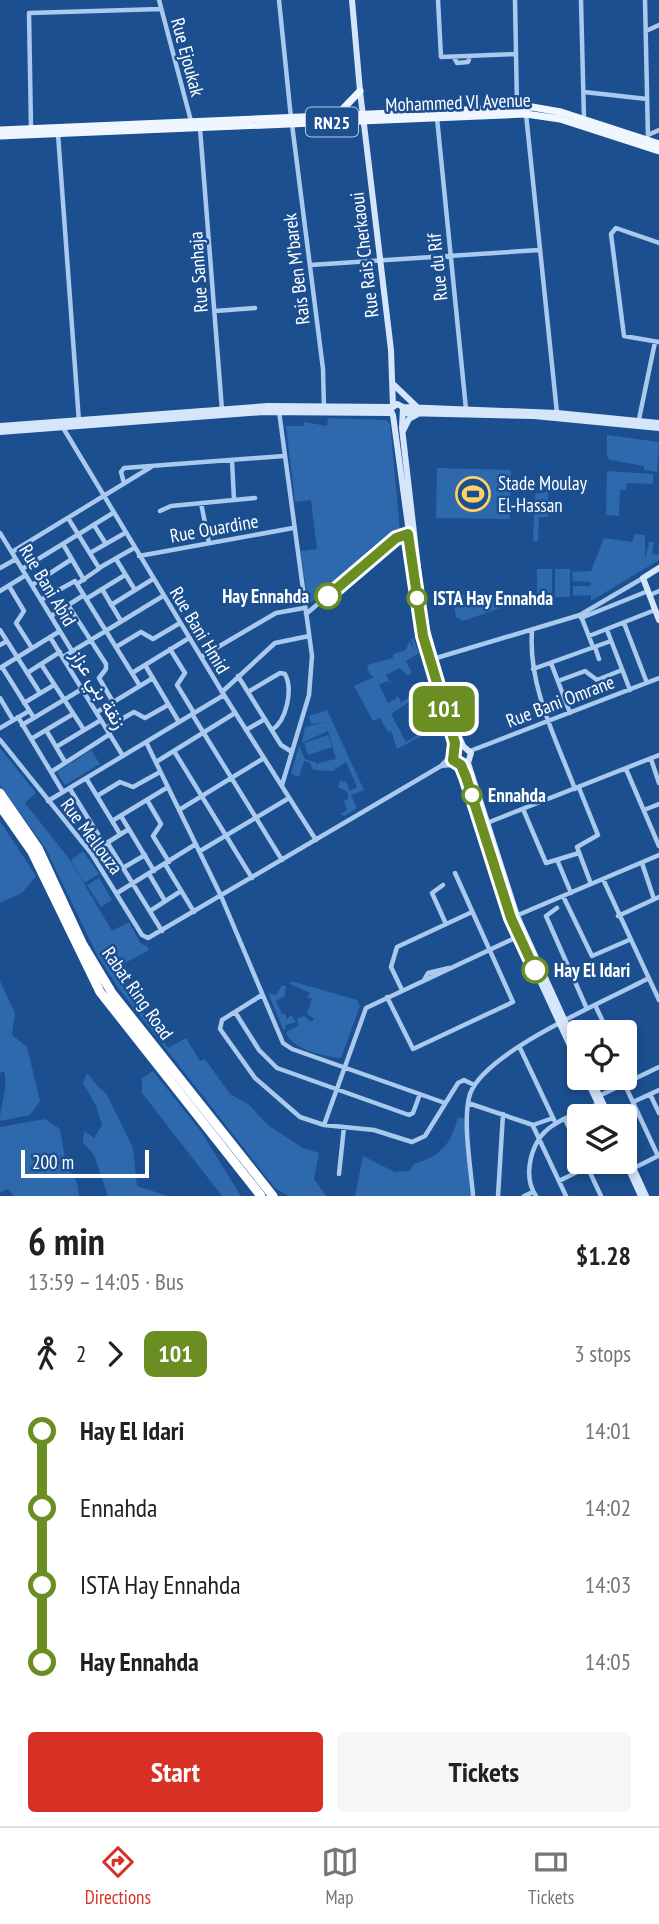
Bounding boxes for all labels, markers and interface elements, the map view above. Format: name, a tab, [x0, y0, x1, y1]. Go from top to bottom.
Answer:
street label: Rue Ejoukak	[166, 15, 210, 99]
street label: Mohammed VI Avenue	[385, 87, 531, 117]
road number: RN25	[306, 107, 358, 136]
street label: Rue Rais Cherkaoui	[344, 191, 384, 319]
street label: Rais Ben M’barek	[277, 211, 315, 326]
street label: Rue Sanhaja	[183, 231, 213, 313]
street label: Rue du Rif	[421, 231, 452, 302]
place label: Stade Moulay El-Hassan	[498, 471, 588, 517]
sports icon: Stade Moulay El-Hassan	[454, 475, 492, 513]
street label: Rue Ouardine	[168, 508, 260, 548]
street label: Rue Bani Abid	[14, 540, 82, 630]
street label: Rue Bani Hmid	[165, 582, 235, 678]
marker: Hay Ennahda	[315, 583, 341, 609]
place label: Hay Ennahda	[222, 584, 309, 608]
place label: ISTA Hay Ennahda	[433, 586, 553, 610]
marker: ISTA Hay Ennahda	[407, 588, 427, 608]
street label: زنقة بني عزاز	[62, 644, 132, 735]
street label: Rue Bani Omrane	[502, 669, 618, 733]
line badge: 101	[404, 686, 484, 732]
text: 101	[427, 693, 461, 724]
place label: Ennahda	[488, 783, 546, 807]
marker: Ennahda	[462, 785, 482, 805]
street label: Rue Mellouza	[56, 793, 128, 879]
street label: Rabat Ring Road	[97, 942, 179, 1044]
marker: Hay El Idari	[522, 957, 548, 983]
place label: Hay El Idari	[554, 958, 630, 982]
map controls	[567, 1020, 637, 1174]
button: locate	[567, 1020, 637, 1090]
button: layers	[567, 1104, 637, 1174]
scale bar	[21, 1147, 149, 1179]
text: 200 m	[32, 1150, 74, 1174]
text: 6 min	[28, 1216, 105, 1265]
text: $1.28	[576, 1239, 631, 1272]
text: 13:59 – 14:05 · Bus	[28, 1267, 184, 1296]
icon: walk	[28, 1335, 66, 1373]
icon: forward	[96, 1335, 134, 1373]
text: 101	[158, 1338, 193, 1369]
text: 2	[76, 1339, 86, 1368]
text: 3 stops	[574, 1339, 631, 1368]
text: Hay El Idari	[80, 1414, 184, 1447]
text: 14:01	[585, 1416, 631, 1445]
text: Ennahda	[80, 1491, 157, 1524]
text: 14:02	[585, 1493, 631, 1522]
text: ISTA Hay Ennahda	[80, 1568, 241, 1601]
text: 14:03	[585, 1570, 631, 1599]
text: Hay Ennahda	[80, 1645, 199, 1678]
text: 14:05	[585, 1647, 631, 1676]
button: Start	[28, 1732, 323, 1812]
button: Tickets	[337, 1732, 631, 1812]
tab: Directions	[85, 1843, 151, 1909]
tab: Map	[321, 1843, 359, 1909]
tab: Tickets	[528, 1843, 574, 1909]

